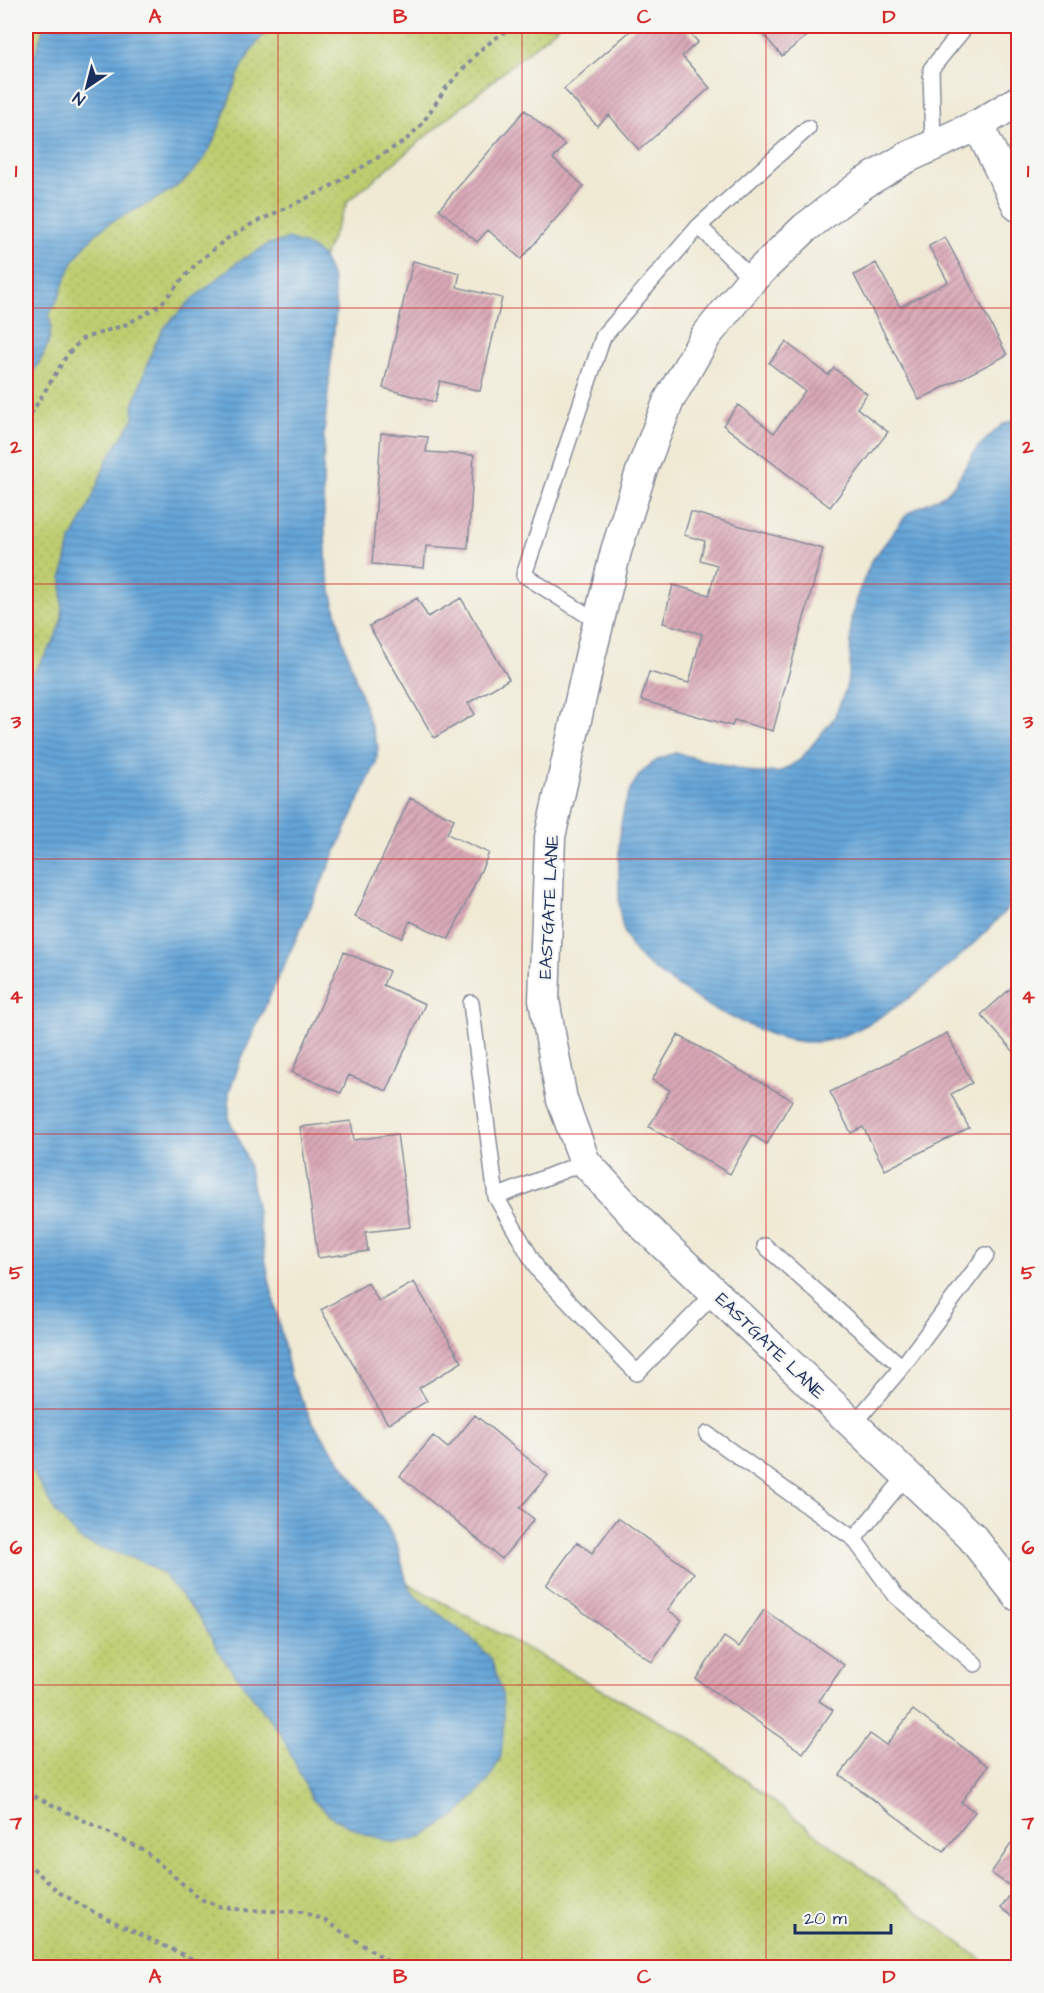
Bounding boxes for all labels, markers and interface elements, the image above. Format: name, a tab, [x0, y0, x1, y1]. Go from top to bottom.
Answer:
text: A	[149, 3, 162, 31]
text: B	[393, 3, 408, 31]
text: C	[637, 3, 652, 31]
text: D	[883, 3, 896, 31]
north arrow	[57, 57, 117, 117]
text: N	[69, 87, 89, 110]
text: 1	[15, 157, 18, 185]
text: 1	[1027, 157, 1030, 185]
text: 2	[9, 433, 22, 461]
text: 2	[1021, 433, 1034, 461]
text: 3	[10, 708, 22, 736]
text: 3	[1022, 708, 1034, 736]
street label: EASTGATE LANE	[533, 834, 565, 980]
text: 4	[9, 983, 23, 1011]
text: 4	[1021, 983, 1035, 1011]
text: 5	[9, 1259, 24, 1287]
text: 5	[1021, 1259, 1036, 1287]
street label: EASTGATE LANE	[710, 1287, 831, 1405]
text: 6	[10, 1534, 23, 1562]
text: 6	[1022, 1534, 1035, 1562]
text: 7	[9, 1809, 23, 1837]
text: 7	[1021, 1809, 1035, 1837]
scale bar	[795, 1897, 891, 1935]
text: 20 m	[804, 1906, 847, 1931]
text: A	[149, 1963, 162, 1991]
text: B	[393, 1963, 408, 1991]
text: C	[637, 1963, 652, 1991]
text: D	[883, 1963, 896, 1991]

